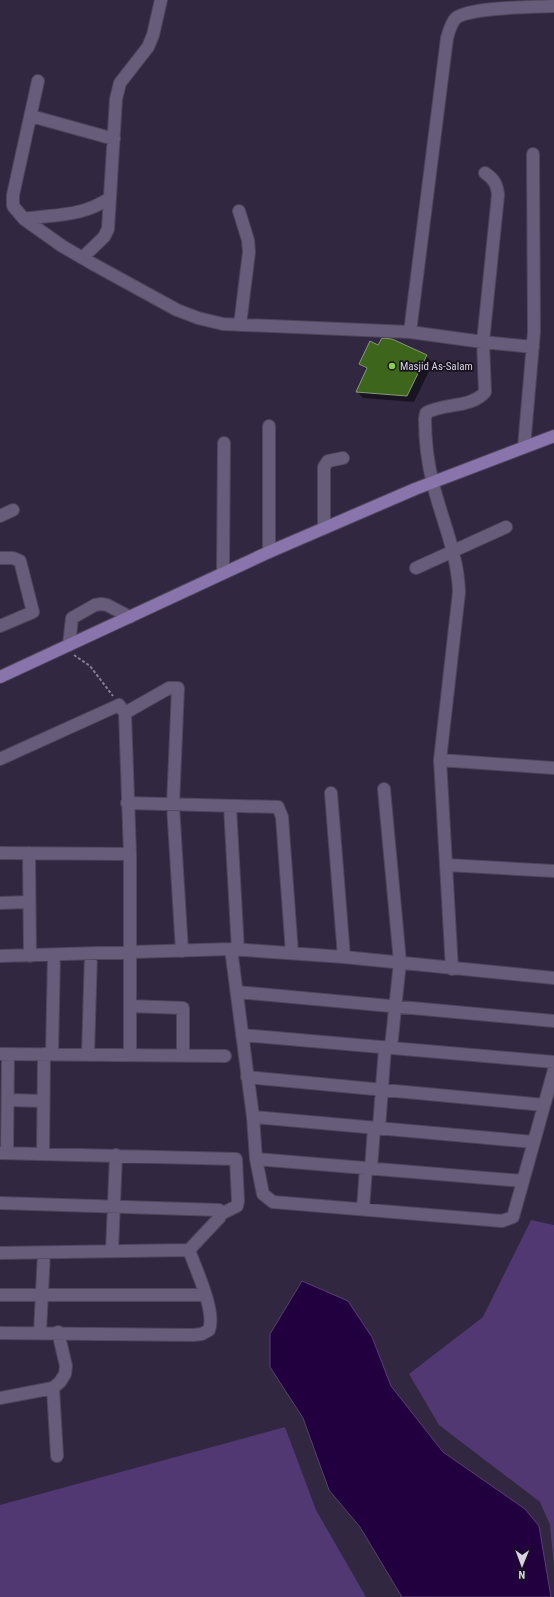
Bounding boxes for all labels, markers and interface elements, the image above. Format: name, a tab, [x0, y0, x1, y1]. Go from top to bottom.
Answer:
place label: Masjid As-Salam	[400, 360, 473, 373]
marker: Masjid As-Salam	[387, 361, 397, 371]
north arrow	[502, 1545, 542, 1585]
text: N	[518, 1568, 525, 1581]

